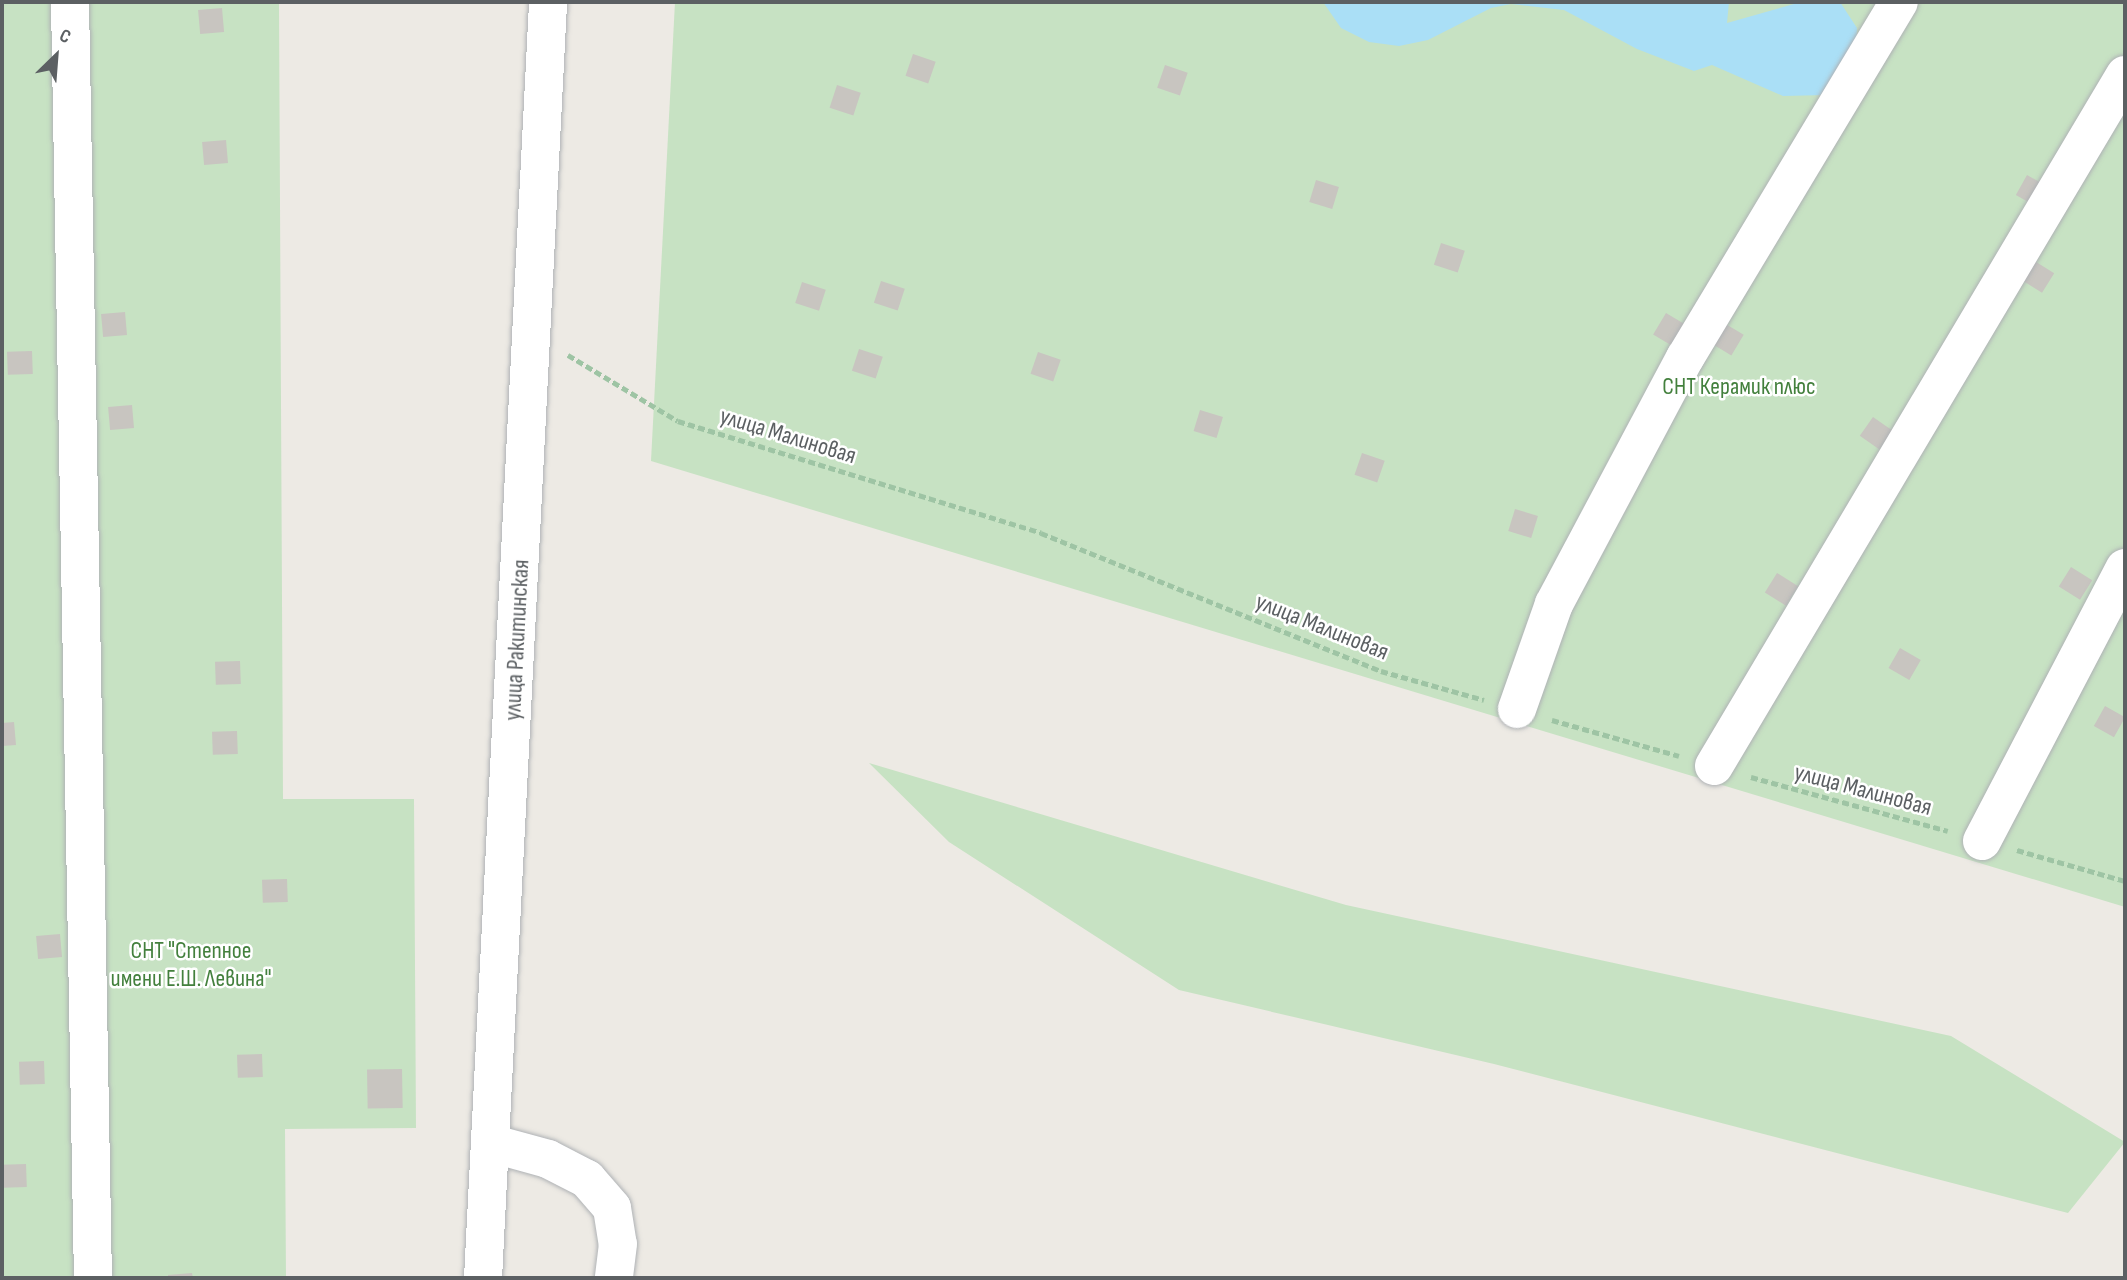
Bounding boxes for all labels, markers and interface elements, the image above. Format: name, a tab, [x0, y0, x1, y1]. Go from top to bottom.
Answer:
north arrow	[21, 21, 91, 91]
text: С	[56, 24, 74, 49]
park label: СНТ Керамик плюс	[1662, 373, 1816, 401]
street label: улица Малиновая	[716, 402, 860, 470]
street label: улица Ракитинская	[498, 559, 536, 721]
street label: улица Малиновая	[1251, 587, 1393, 667]
street label: улица Малиновая	[1791, 758, 1935, 822]
park label: СНТ "Степное имени Е.Ш. Левина"	[111, 937, 271, 993]

